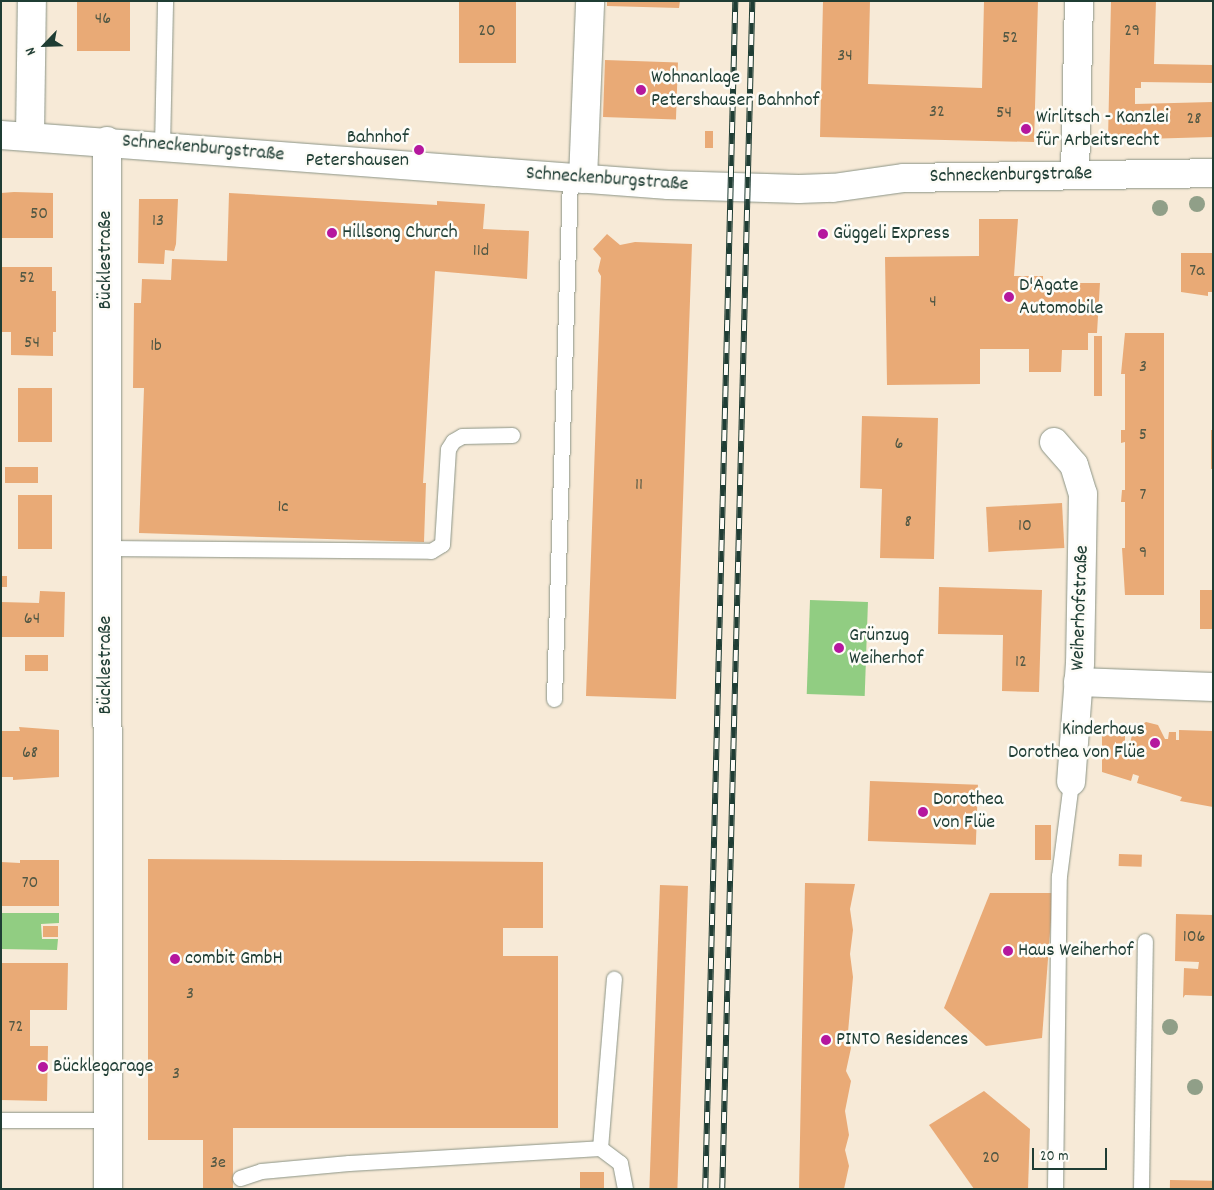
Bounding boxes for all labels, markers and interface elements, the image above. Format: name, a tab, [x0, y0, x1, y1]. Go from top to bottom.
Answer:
house number: 46	[95, 9, 111, 31]
north arrow	[20, 20, 70, 70]
house number: 20	[478, 21, 496, 43]
house number: 29	[1124, 21, 1140, 43]
house number: 52	[1002, 28, 1018, 50]
text: N	[21, 44, 42, 58]
house number: 34	[837, 46, 853, 68]
place label: Wohnanlage Petershauser Bahnhof	[651, 66, 820, 113]
marker: Wohnanlage Petershauser Bahnhof	[635, 84, 647, 96]
house number: 32	[929, 102, 945, 124]
house number: 54	[996, 103, 1012, 125]
place label: Wirlitsch - Kanzlei für Arbeitsrecht	[1036, 106, 1169, 153]
house number: 28	[1186, 109, 1202, 131]
marker: Wirlitsch - Kanzlei für Arbeitsrecht	[1020, 123, 1032, 135]
place label: Bahnhof Petershausen	[305, 126, 409, 173]
street label: Schneckenburgstraße	[121, 130, 285, 168]
marker: Bahnhof Petershausen	[413, 144, 425, 156]
street label: Schneckenburgstraße	[525, 162, 689, 198]
street label: Schneckenburgstraße	[929, 163, 1093, 189]
house number: 50	[30, 204, 48, 226]
street label: Bücklestraße	[94, 211, 118, 309]
house number: 13	[152, 211, 164, 233]
place label: Hillsong Church	[342, 221, 458, 245]
place label: Güggeli Express	[833, 222, 950, 246]
marker: Hillsong Church	[326, 227, 338, 239]
marker: Güggeli Express	[817, 228, 829, 240]
house number: 11d	[473, 241, 489, 263]
house number: 7a	[1189, 261, 1205, 283]
house number: 52	[19, 268, 35, 290]
place label: D'Agate Automobile	[1019, 274, 1103, 321]
marker: D'Agate Automobile	[1003, 291, 1015, 303]
house number: 4	[929, 292, 937, 314]
house number: 54	[24, 333, 40, 355]
house number: 1b	[150, 336, 162, 358]
house number: 3	[1139, 357, 1147, 379]
house number: 5	[1139, 425, 1147, 447]
house number: 6	[895, 434, 903, 456]
house number: 11	[635, 475, 643, 497]
house number: 7	[1140, 485, 1146, 507]
house number: 1c	[277, 497, 289, 519]
house number: 8	[904, 512, 912, 534]
house number: 10	[1018, 516, 1032, 538]
house number: 9	[1139, 543, 1147, 565]
street label: Weiherhofstraße	[1067, 545, 1095, 671]
house number: 64	[24, 609, 40, 631]
street label: Bücklestraße	[94, 616, 118, 714]
place label: Grünzug Weiherhof	[849, 624, 923, 671]
marker: Grünzug Weiherhof	[833, 642, 845, 654]
house number: 12	[1015, 652, 1027, 674]
place label: Kinderhaus Dorothea von Flüe	[1008, 719, 1145, 766]
marker: Kinderhaus Dorothea von Flüe	[1149, 737, 1161, 749]
house number: 68	[22, 743, 38, 765]
place label: Dorothea von Flüe	[933, 788, 1003, 835]
marker: Dorothea von Flüe	[917, 806, 929, 818]
house number: 70	[22, 873, 38, 895]
house number: 106	[1183, 927, 1205, 949]
place label: Haus Weiherhof	[1018, 939, 1134, 963]
marker: Haus Weiherhof	[1002, 945, 1014, 957]
place label: combit GmbH	[185, 947, 283, 971]
marker: combit GmbH	[169, 953, 181, 965]
house number: 3	[186, 984, 194, 1006]
house number: 72	[9, 1017, 23, 1039]
place label: PINTO Residences	[836, 1028, 969, 1052]
marker: PINTO Residences	[820, 1034, 832, 1046]
place label: Bücklegarage	[53, 1055, 153, 1079]
marker: Bücklegarage	[37, 1061, 49, 1073]
house number: 3	[172, 1064, 180, 1086]
scale bar	[1034, 1138, 1109, 1170]
text: 20 m	[1040, 1146, 1068, 1168]
house number: 20	[982, 1148, 1000, 1170]
house number: 3e	[210, 1153, 226, 1175]

